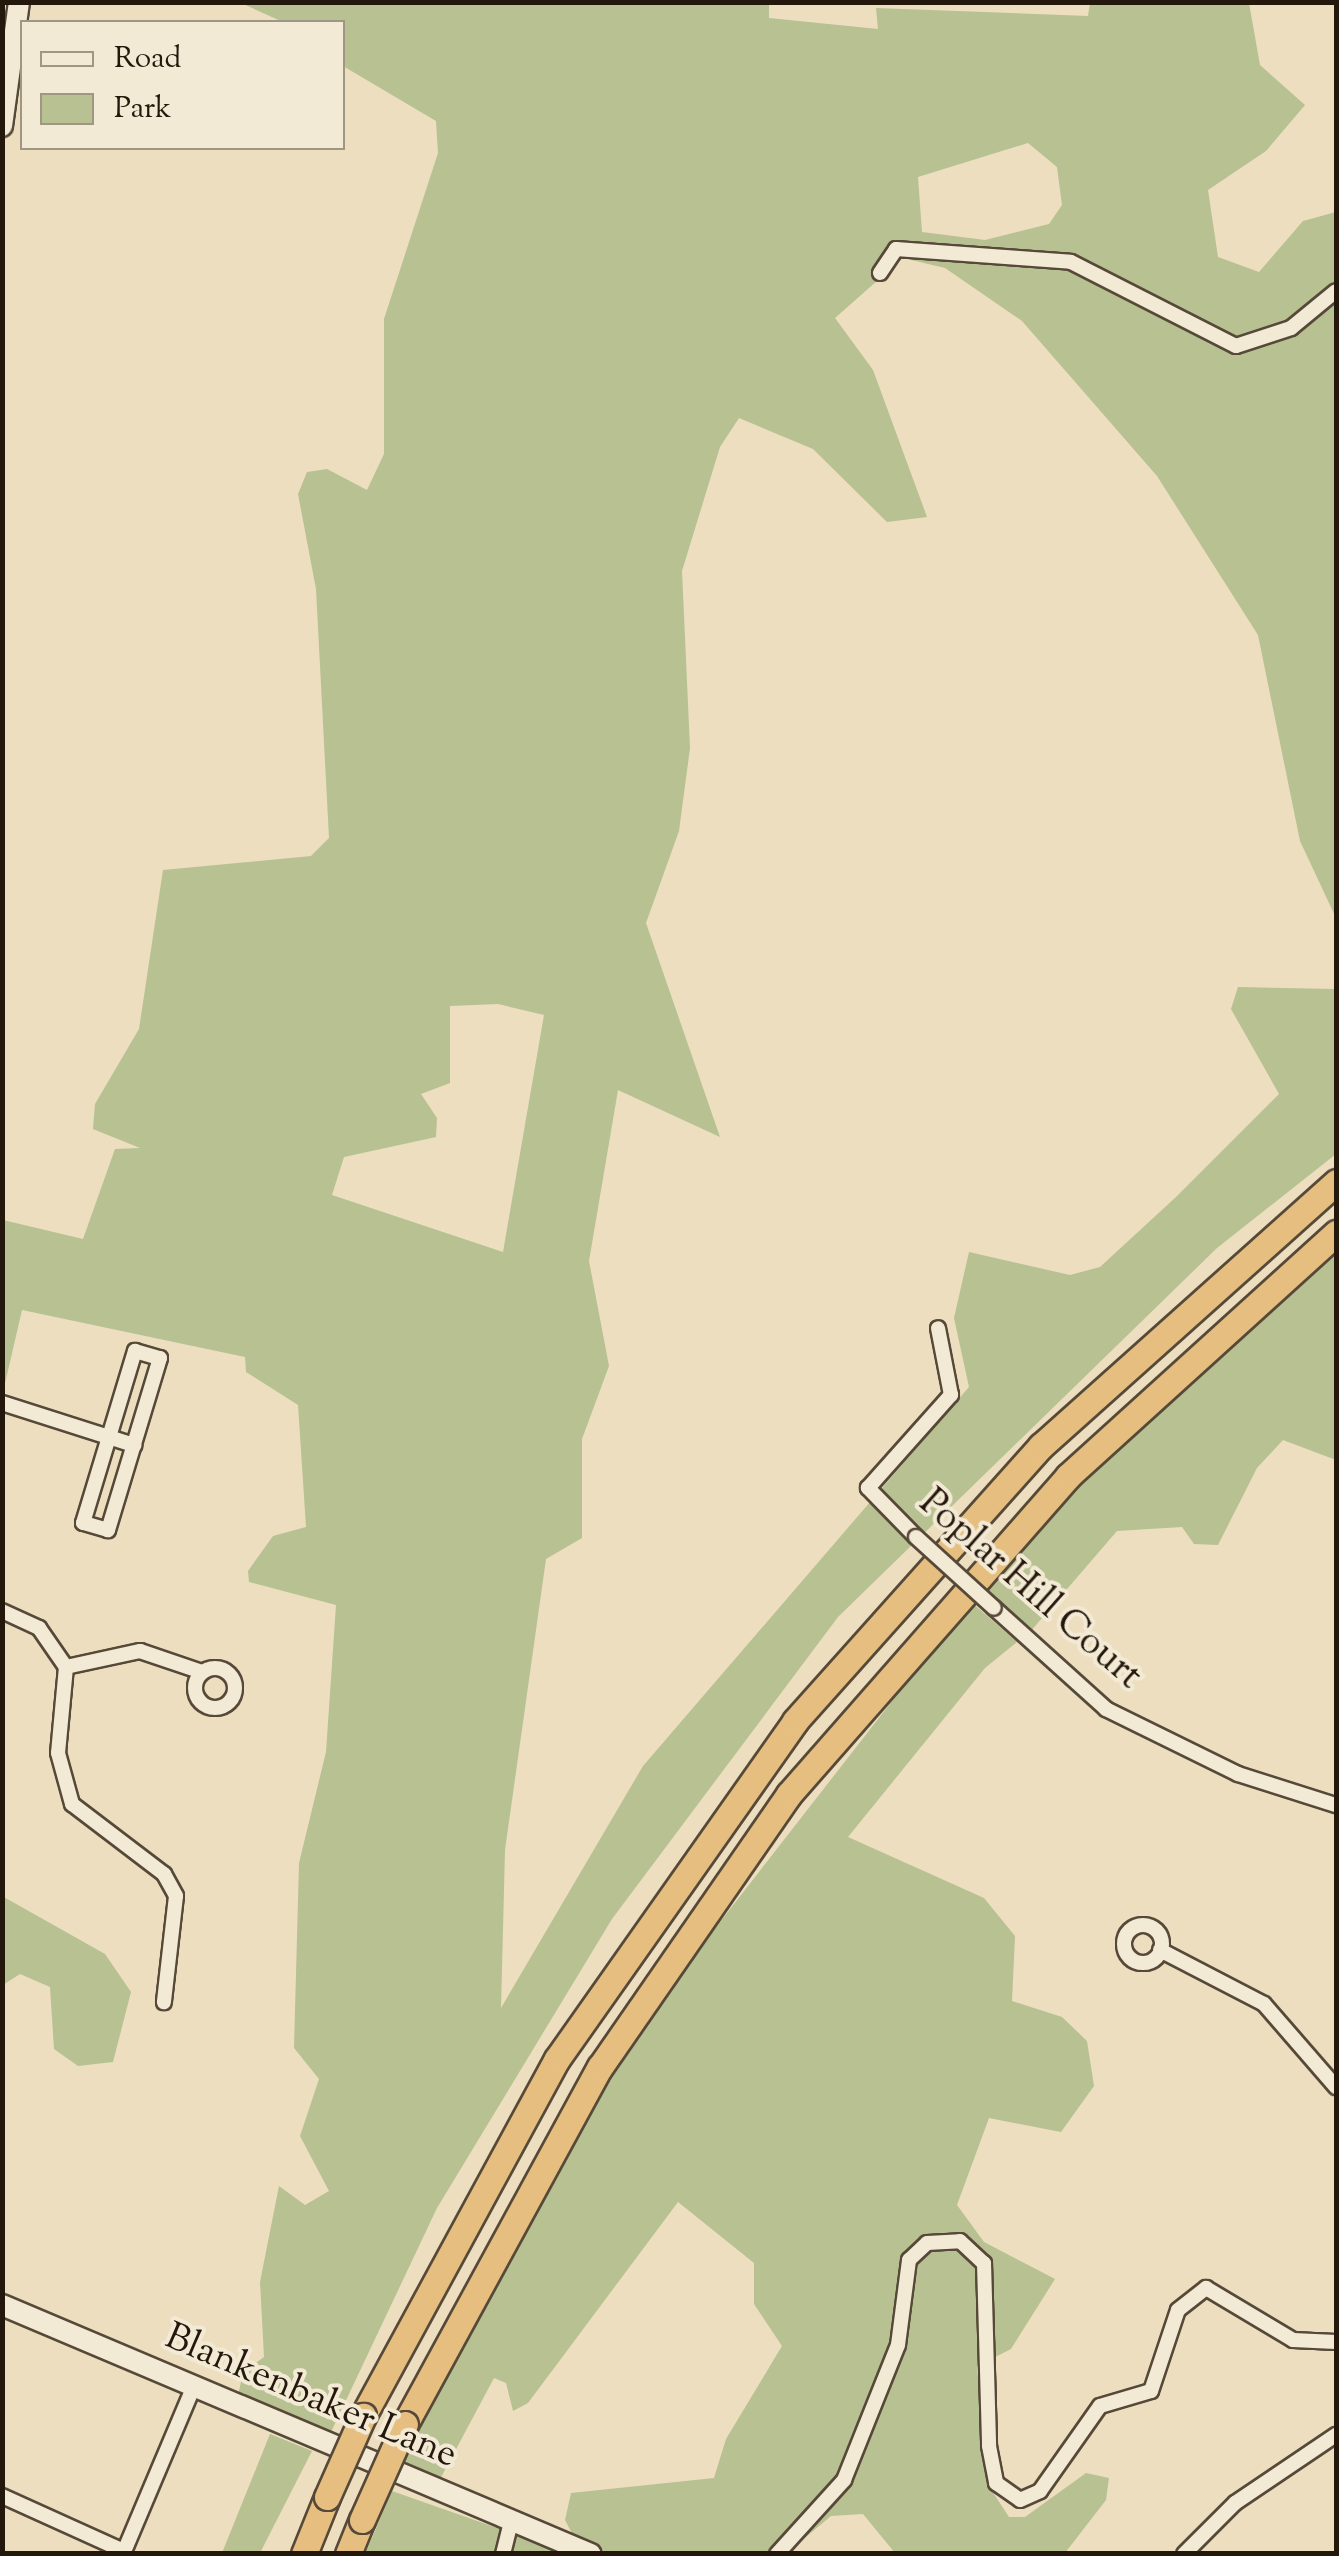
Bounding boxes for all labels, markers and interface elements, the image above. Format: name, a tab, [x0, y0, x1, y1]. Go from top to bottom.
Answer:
legend	[20, 20, 345, 150]
text: Road	[114, 38, 181, 81]
text: Park	[114, 88, 171, 131]
street label: Poplar Hill Court	[908, 1482, 1150, 1700]
street label: Blankenbaker Lane	[157, 2316, 463, 2480]

